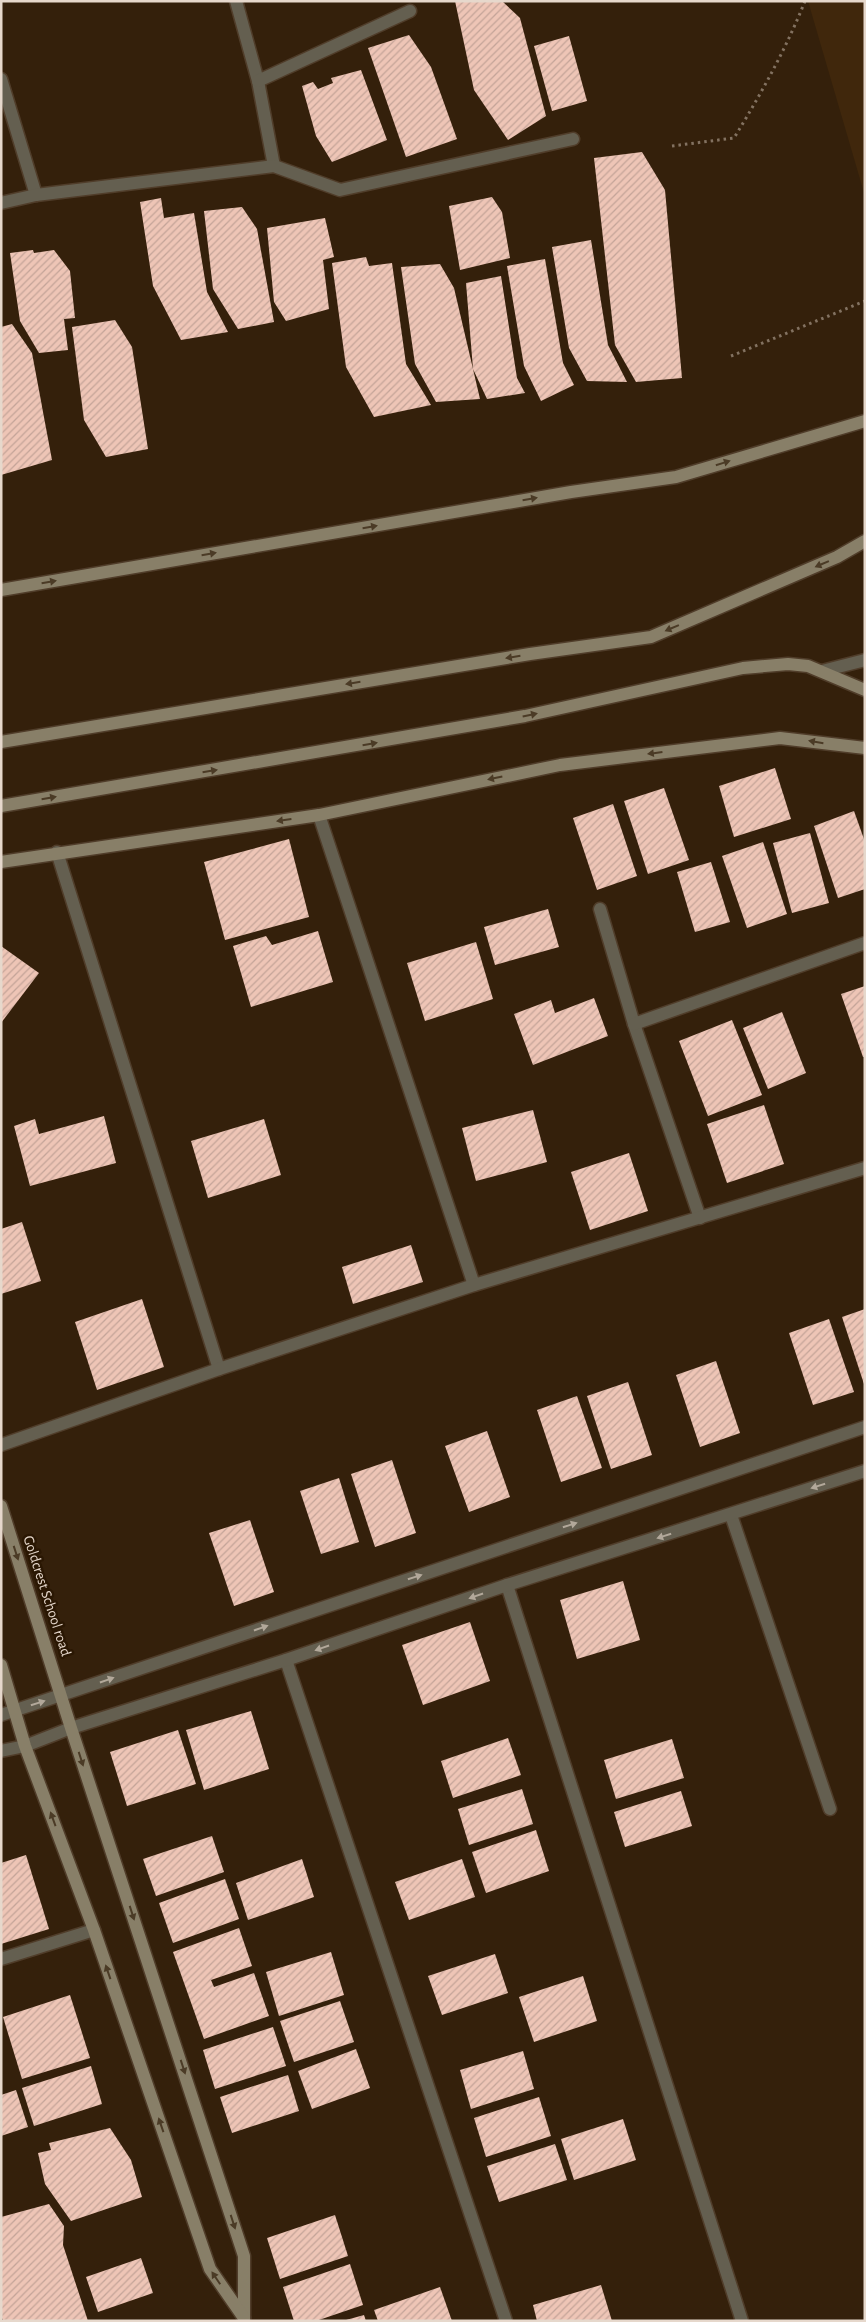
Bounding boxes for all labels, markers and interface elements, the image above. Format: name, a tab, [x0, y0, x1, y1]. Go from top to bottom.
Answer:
one-way arrow	[716, 459, 731, 467]
one-way arrow	[522, 495, 538, 503]
one-way arrow	[362, 522, 378, 530]
one-way arrow	[202, 550, 218, 558]
one-way arrow	[815, 560, 829, 568]
one-way arrow	[42, 577, 58, 585]
one-way arrow	[665, 624, 679, 632]
one-way arrow	[505, 654, 521, 662]
one-way arrow	[344, 680, 360, 688]
one-way arrow	[522, 711, 537, 719]
one-way arrow	[808, 737, 824, 745]
one-way arrow	[362, 739, 378, 747]
one-way arrow	[647, 749, 663, 757]
one-way arrow	[202, 767, 218, 775]
one-way arrow	[486, 775, 502, 783]
one-way arrow	[42, 793, 58, 801]
one-way arrow	[276, 816, 292, 824]
one-way arrow	[811, 1483, 826, 1490]
one-way arrow	[562, 1521, 577, 1529]
one-way arrow	[656, 1533, 671, 1541]
street label: Goldcrest School road	[20, 1534, 74, 1658]
one-way arrow	[12, 1546, 20, 1561]
one-way arrow	[408, 1573, 423, 1580]
one-way arrow	[468, 1593, 483, 1600]
one-way arrow	[254, 1624, 269, 1632]
one-way arrow	[314, 1645, 329, 1652]
one-way arrow	[100, 1676, 115, 1683]
one-way arrow	[31, 1699, 46, 1707]
one-way arrow	[78, 1751, 85, 1766]
one-way arrow	[48, 1812, 56, 1826]
one-way arrow	[128, 1906, 136, 1921]
one-way arrow	[104, 1964, 112, 1979]
one-way arrow	[179, 2060, 187, 2075]
one-way arrow	[157, 2118, 164, 2133]
one-way arrow	[230, 2215, 238, 2230]
one-way arrow	[211, 2271, 221, 2285]

